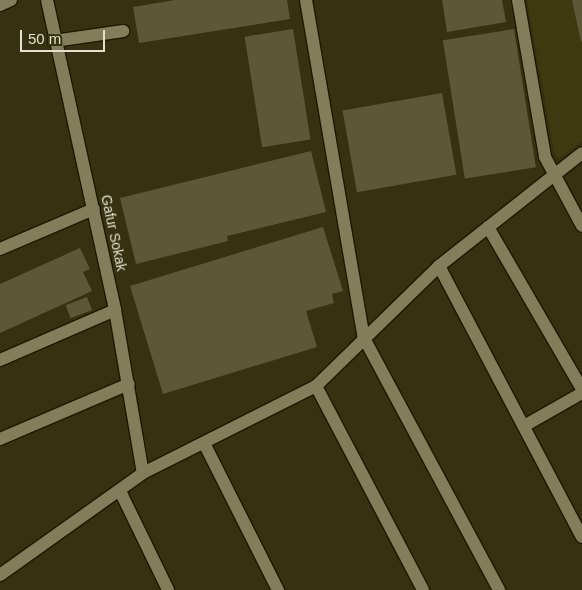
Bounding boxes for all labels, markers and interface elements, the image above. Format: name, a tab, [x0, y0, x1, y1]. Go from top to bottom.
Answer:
scale bar	[22, 20, 108, 52]
text: 50 m	[28, 30, 61, 47]
street label: Gafur Sokak	[98, 193, 130, 273]

